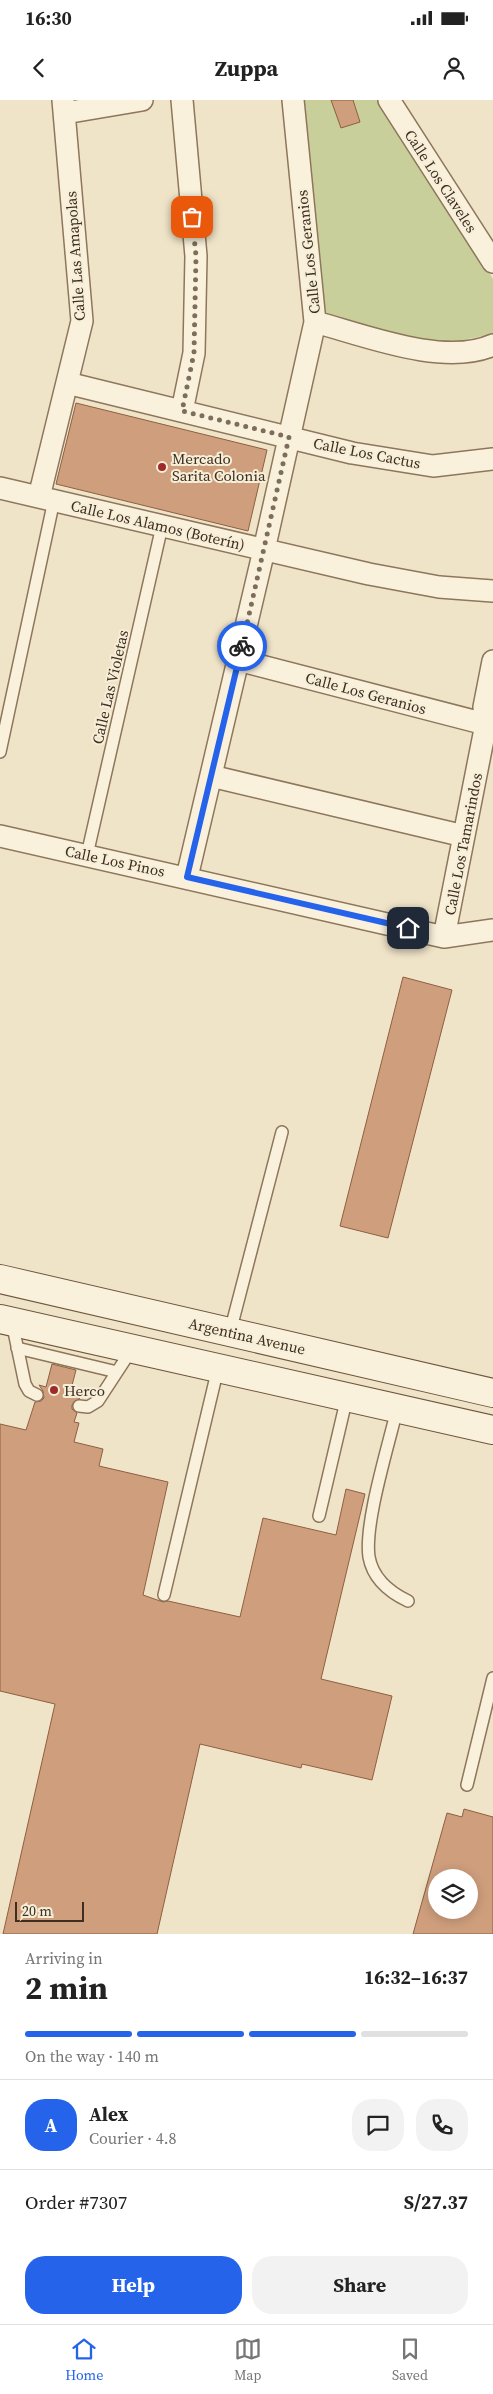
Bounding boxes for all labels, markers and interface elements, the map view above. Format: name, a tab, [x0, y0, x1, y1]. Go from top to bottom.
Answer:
text: 16:30	[25, 5, 72, 31]
text: Zuppa	[215, 53, 278, 83]
icon: back	[25, 54, 53, 82]
icon: person	[440, 54, 468, 82]
street label: Calle Los Claveles	[400, 125, 482, 237]
street label: Calle Los Geranios	[291, 189, 325, 315]
street label: Calle Las Amapolas	[60, 190, 90, 322]
pin	[171, 196, 213, 238]
icon: bag	[178, 203, 206, 231]
street label: Calle Los Cactus	[312, 432, 422, 474]
place label: Mercado Sarita Colonia	[172, 448, 266, 486]
marker: Mercado Sarita Colonia	[156, 461, 168, 473]
street label: Calle Los Alamos (Boterín)	[69, 495, 247, 555]
courier	[217, 621, 267, 671]
street label: Calle Las Violetas	[87, 628, 133, 746]
icon: bike	[228, 632, 256, 660]
street label: Calle Los Geranios	[303, 667, 429, 719]
street label: Calle Los Tamarindos	[439, 771, 487, 917]
street label: Calle Los Pinos	[63, 840, 167, 882]
pin	[387, 907, 429, 949]
icon: home	[394, 914, 422, 942]
street label: Argentina Avenue	[187, 1312, 308, 1360]
place label: Herco	[64, 1380, 105, 1401]
marker: Herco	[48, 1384, 60, 1396]
map controls	[428, 1869, 478, 1919]
button: layers	[428, 1869, 478, 1919]
scale bar	[15, 1899, 84, 1922]
text: 20 m	[22, 1901, 52, 1921]
text: Arriving in	[25, 1947, 103, 1969]
text: 16:32–16:37	[364, 1964, 468, 1990]
text: 2 min	[25, 1966, 108, 2010]
text: On the way · 140 m	[25, 2045, 159, 2067]
button: chat	[352, 2099, 404, 2151]
button: phone	[416, 2099, 468, 2151]
text: Alex	[89, 2101, 128, 2127]
text: A	[45, 2112, 57, 2138]
text: Courier · 4.8	[89, 2127, 177, 2149]
text: Order #7307	[25, 2189, 127, 2215]
text: S/27.37	[404, 2189, 468, 2215]
button: Help	[25, 2256, 242, 2314]
button: Share	[252, 2256, 468, 2314]
tab: Home	[65, 2335, 103, 2385]
tab: Map	[234, 2335, 262, 2385]
tab: Saved	[392, 2335, 428, 2385]

